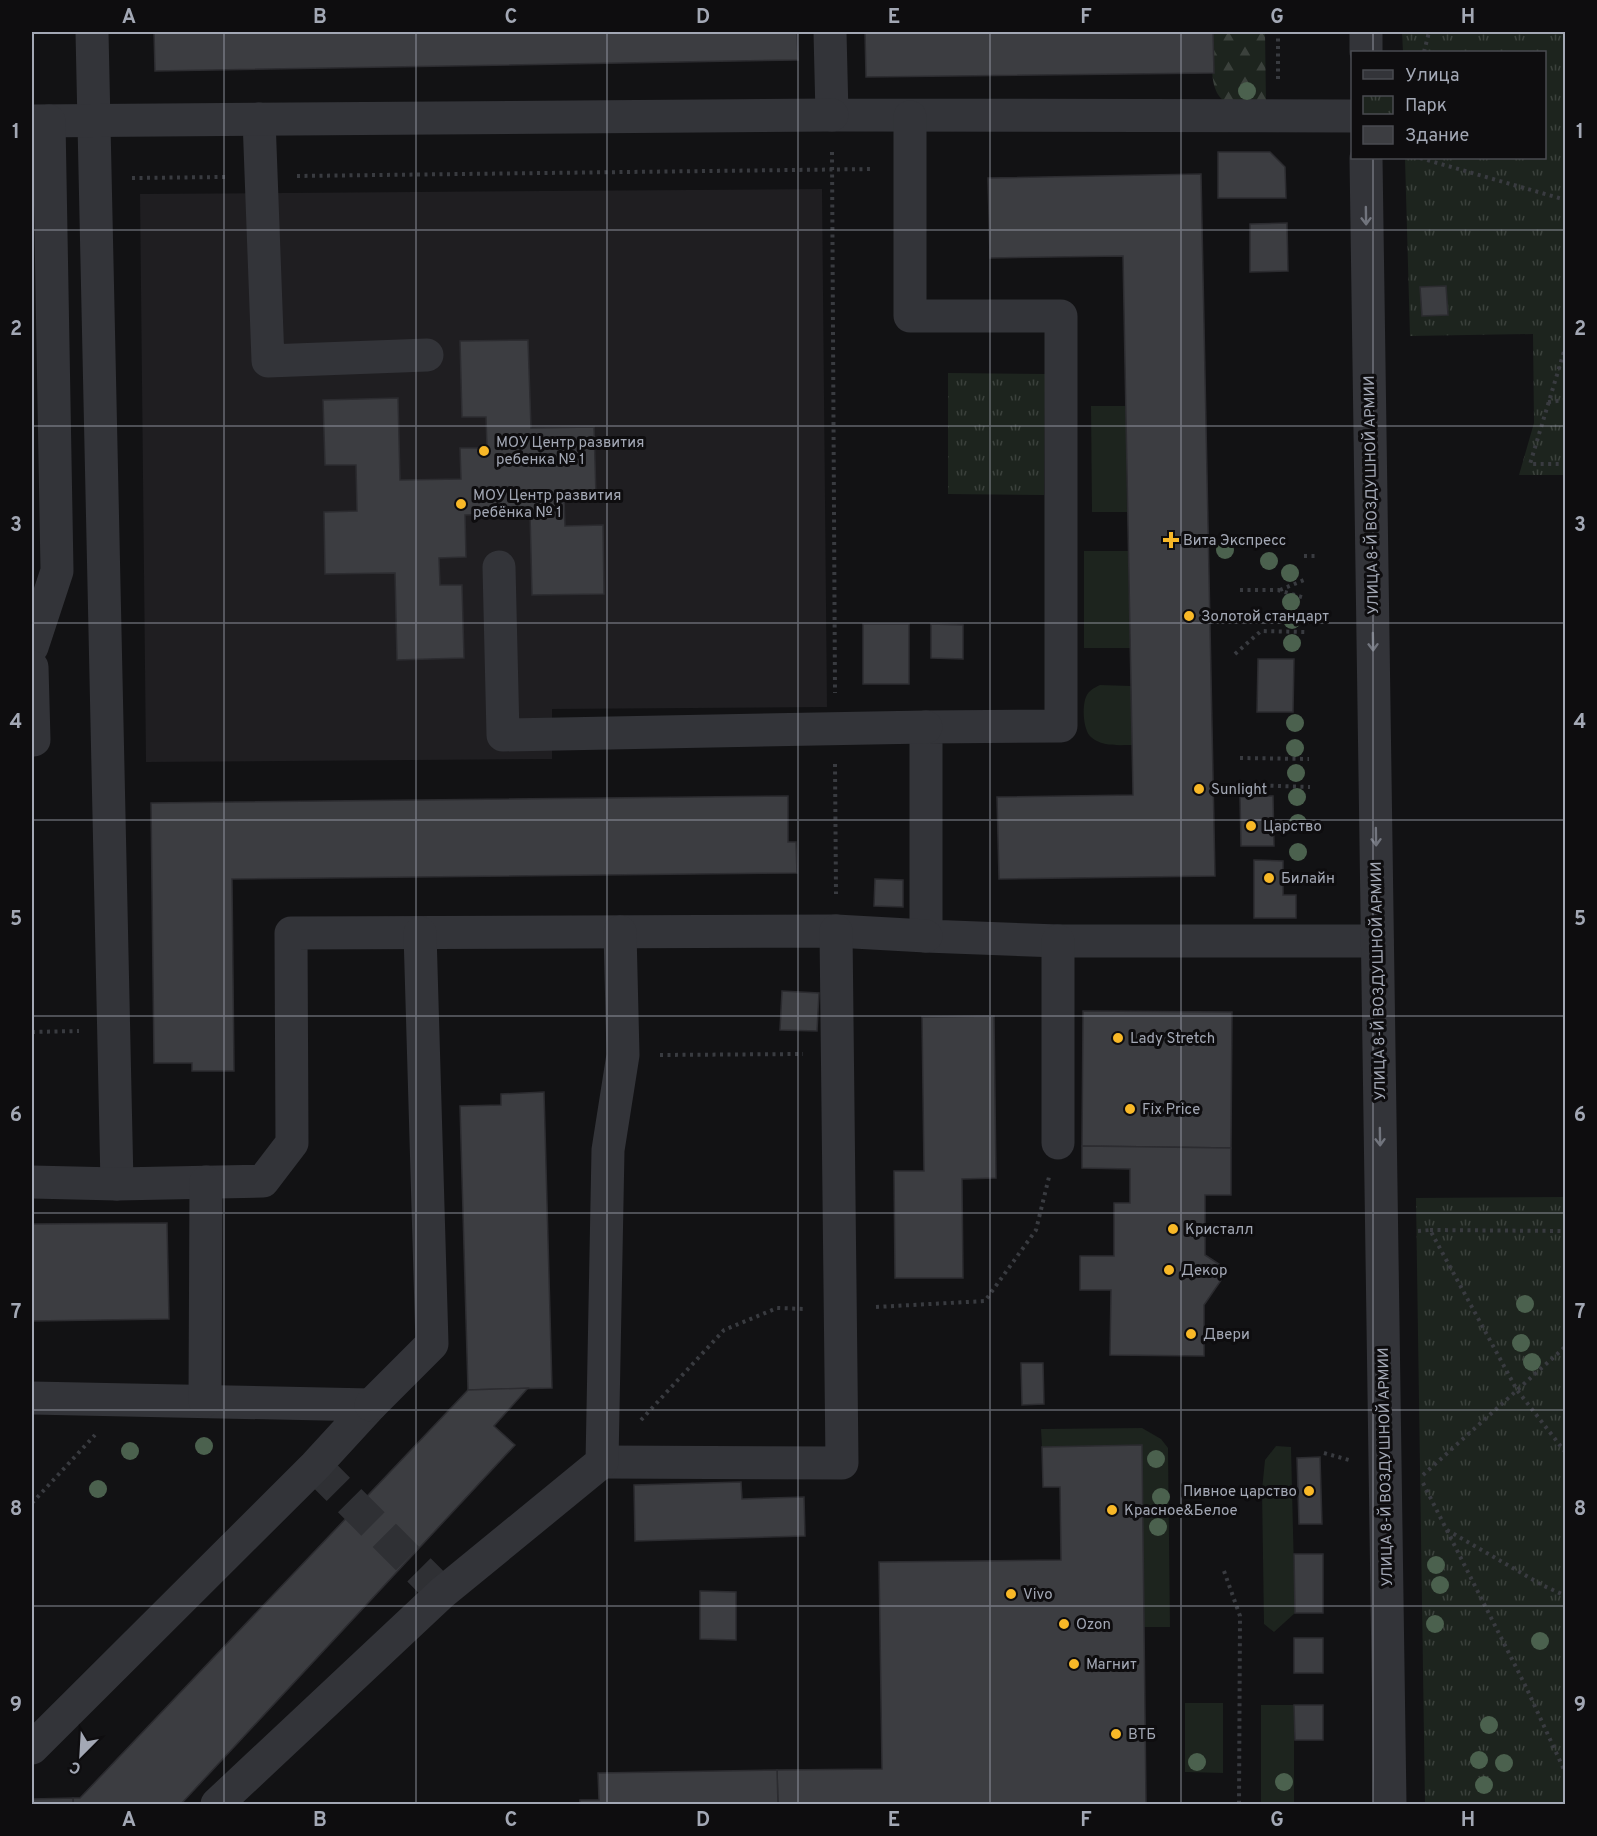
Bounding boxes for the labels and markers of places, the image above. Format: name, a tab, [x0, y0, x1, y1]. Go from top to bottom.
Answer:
place label: МОУ Центр развития ребенка № 1	[496, 434, 644, 470]
marker: МОУ Центр развития ребенка № 1	[477, 444, 491, 458]
place label: МОУ Центр развития ребёнка № 1	[473, 487, 621, 523]
marker: МОУ Центр развития ребёнка № 1	[454, 497, 468, 511]
place label: Вита Экспресс	[1183, 532, 1286, 551]
marker: Вита Экспресс	[1164, 533, 1178, 547]
place label: Золотой стандарт	[1201, 608, 1329, 627]
marker: Золотой стандарт	[1182, 609, 1196, 623]
place label: Sunlight	[1211, 781, 1267, 800]
marker: Sunlight	[1192, 782, 1206, 796]
place label: Царство	[1263, 818, 1322, 837]
marker: Царство	[1244, 819, 1258, 833]
place label: Билайн	[1281, 870, 1335, 889]
marker: Билайн	[1262, 871, 1276, 885]
place label: Lady Stretch	[1130, 1030, 1215, 1049]
marker: Lady Stretch	[1111, 1031, 1125, 1045]
place label: Fix Price	[1142, 1101, 1200, 1120]
marker: Fix Price	[1123, 1102, 1137, 1116]
place label: Кристалл	[1185, 1221, 1253, 1240]
marker: Кристалл	[1166, 1222, 1180, 1236]
place label: Декор	[1181, 1262, 1227, 1281]
marker: Декор	[1162, 1263, 1176, 1277]
place label: Двери	[1203, 1326, 1250, 1345]
marker: Двери	[1184, 1327, 1198, 1341]
place label: Пивное царство	[1183, 1483, 1297, 1502]
marker: Пивное царство	[1302, 1484, 1316, 1498]
place label: Красное&Белое	[1124, 1502, 1238, 1521]
marker: Красное&Белое	[1105, 1503, 1119, 1517]
place label: Vivo	[1023, 1586, 1053, 1605]
marker: Vivo	[1004, 1587, 1018, 1601]
place label: Ozon	[1076, 1616, 1111, 1635]
marker: Ozon	[1057, 1617, 1071, 1631]
place label: Магнит	[1086, 1656, 1137, 1675]
marker: Магнит	[1067, 1657, 1081, 1671]
place label: ВТБ	[1128, 1726, 1156, 1745]
marker: ВТБ	[1109, 1727, 1123, 1741]

